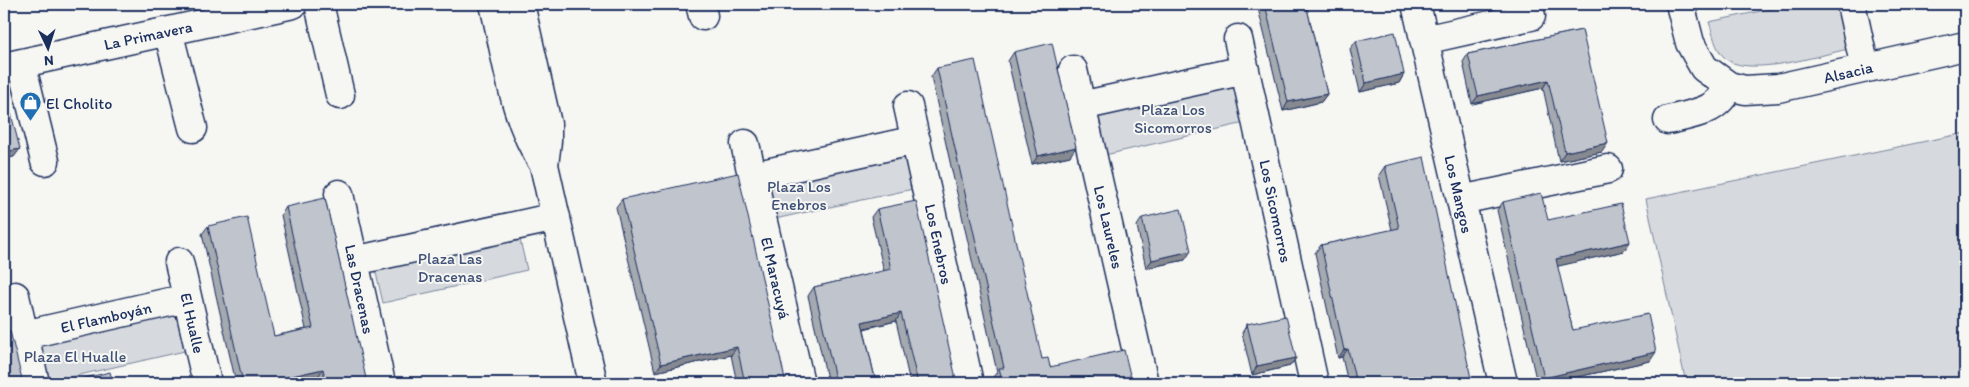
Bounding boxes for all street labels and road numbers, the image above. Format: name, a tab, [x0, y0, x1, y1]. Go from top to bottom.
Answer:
street label: La Primavera	[102, 17, 194, 54]
street label: Alsacia	[1822, 57, 1875, 87]
street label: Los Mangos	[1440, 153, 1477, 235]
street label: Los Sicomorros	[1255, 158, 1296, 264]
street label: Los Laureles	[1090, 184, 1127, 271]
street label: Los Enebros	[921, 202, 956, 286]
street label: El Maracuyá	[757, 235, 794, 322]
street label: Las Dracenas	[341, 243, 378, 336]
street label: El Hualle	[176, 291, 209, 355]
street label: El Flamboyán	[59, 298, 153, 337]

